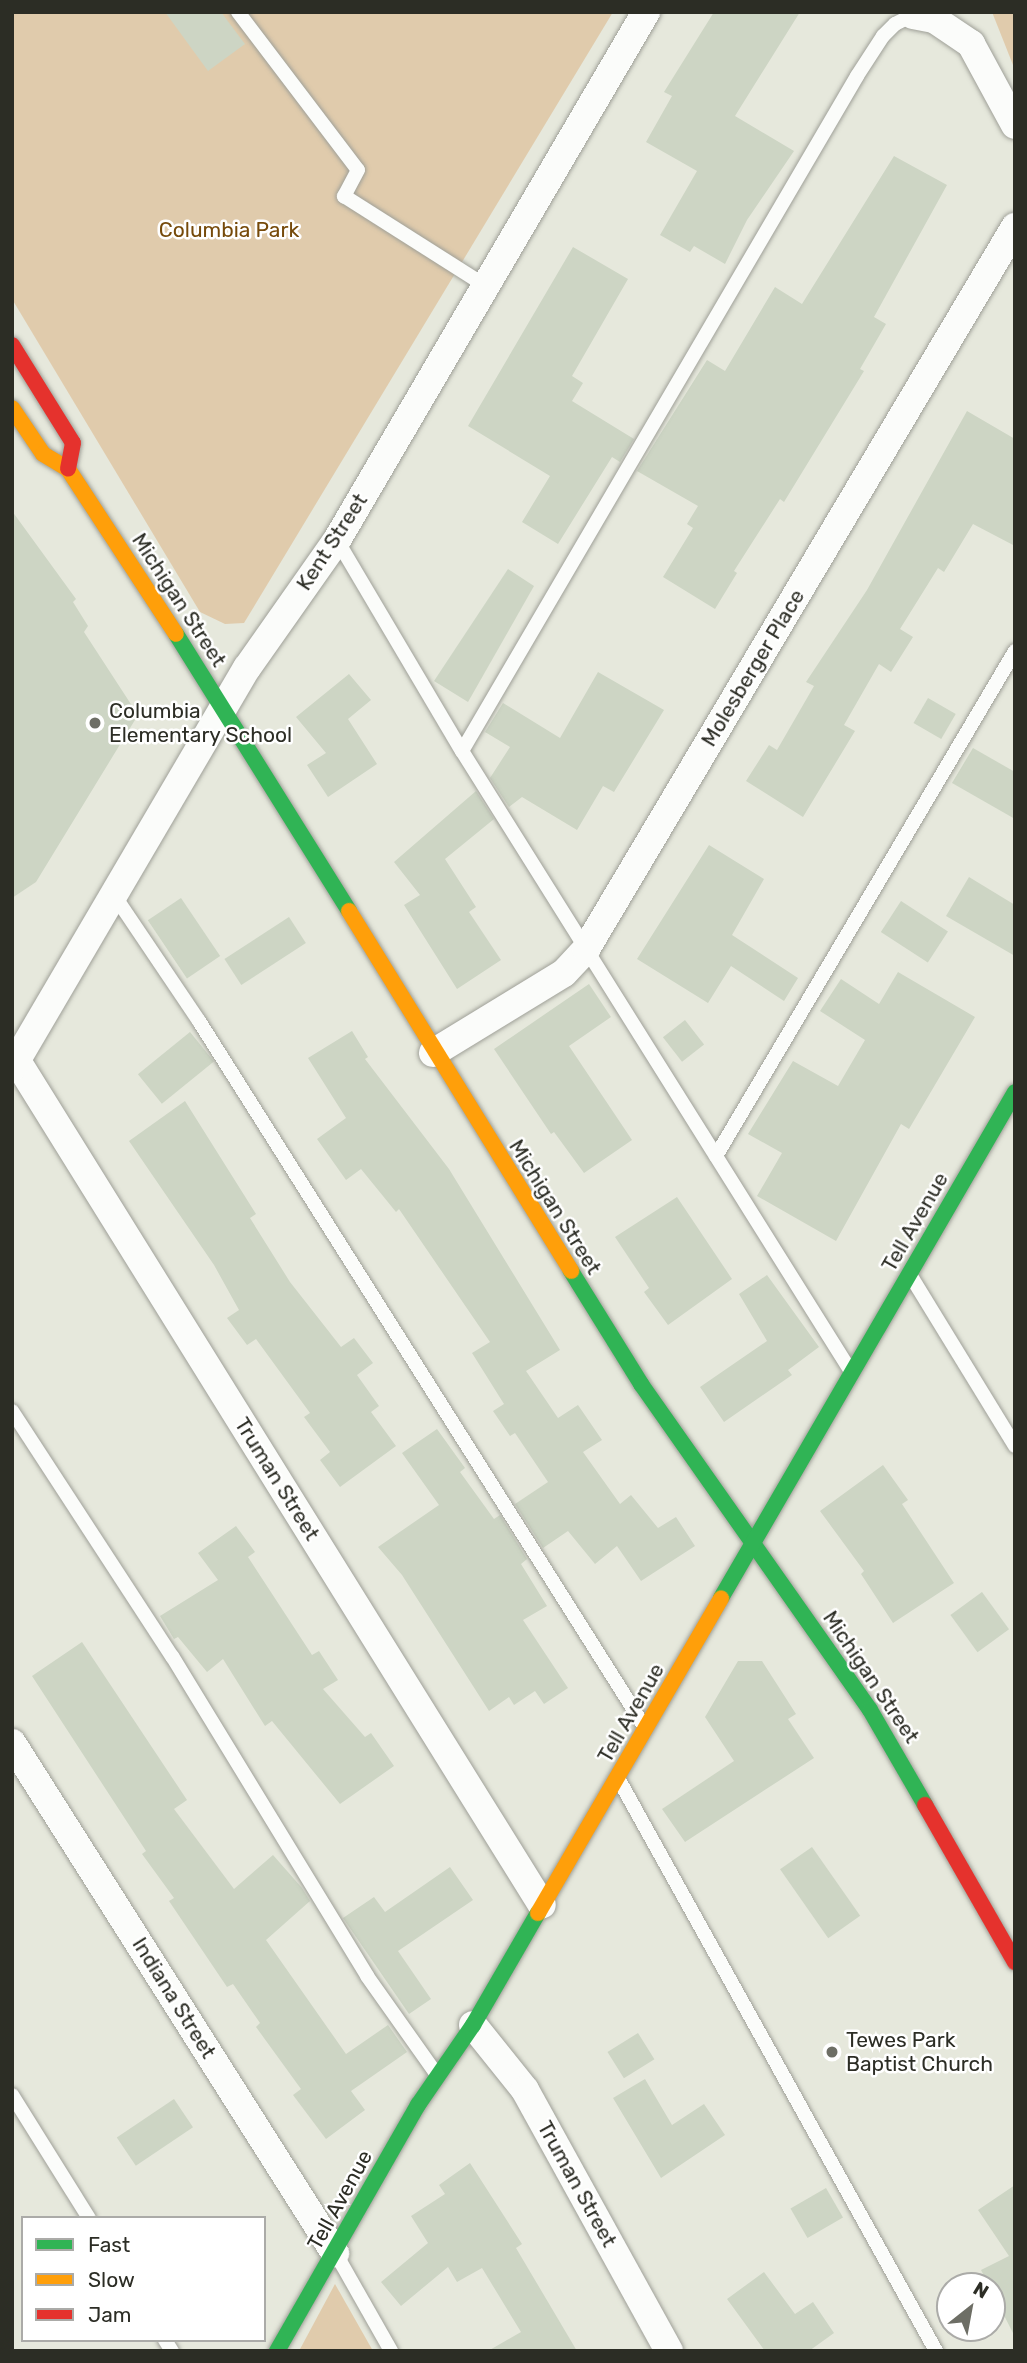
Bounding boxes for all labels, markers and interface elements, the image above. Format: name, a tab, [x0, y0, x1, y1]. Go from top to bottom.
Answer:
park label: Columbia Park	[159, 217, 299, 243]
street label: Kent Street	[291, 489, 373, 595]
street label: Michigan Street	[127, 529, 231, 671]
street label: Molesberger Place	[696, 585, 810, 751]
place label: Columbia Elementary School	[109, 698, 293, 748]
marker: Columbia Elementary School	[87, 715, 103, 731]
street label: Michigan Street	[504, 1135, 606, 1279]
street label: Tell Avenue	[876, 1168, 954, 1276]
street label: Truman Street	[229, 1413, 325, 1545]
street label: Michigan Street	[818, 1606, 924, 1748]
street label: Tell Avenue	[592, 1659, 670, 1767]
street label: Indiana Street	[127, 1933, 221, 2063]
place label: Tewes Park Baptist Church	[846, 2027, 993, 2077]
marker: Tewes Park Baptist Church	[824, 2044, 840, 2060]
street label: Truman Street	[532, 2117, 622, 2251]
street label: Tell Avenue	[302, 2145, 378, 2255]
legend	[21, 2216, 266, 2342]
text: Fast	[88, 2232, 130, 2257]
text: Slow	[88, 2267, 135, 2292]
north arrow	[936, 2272, 1006, 2342]
text: N	[969, 2277, 993, 2304]
text: Jam	[88, 2302, 132, 2327]

